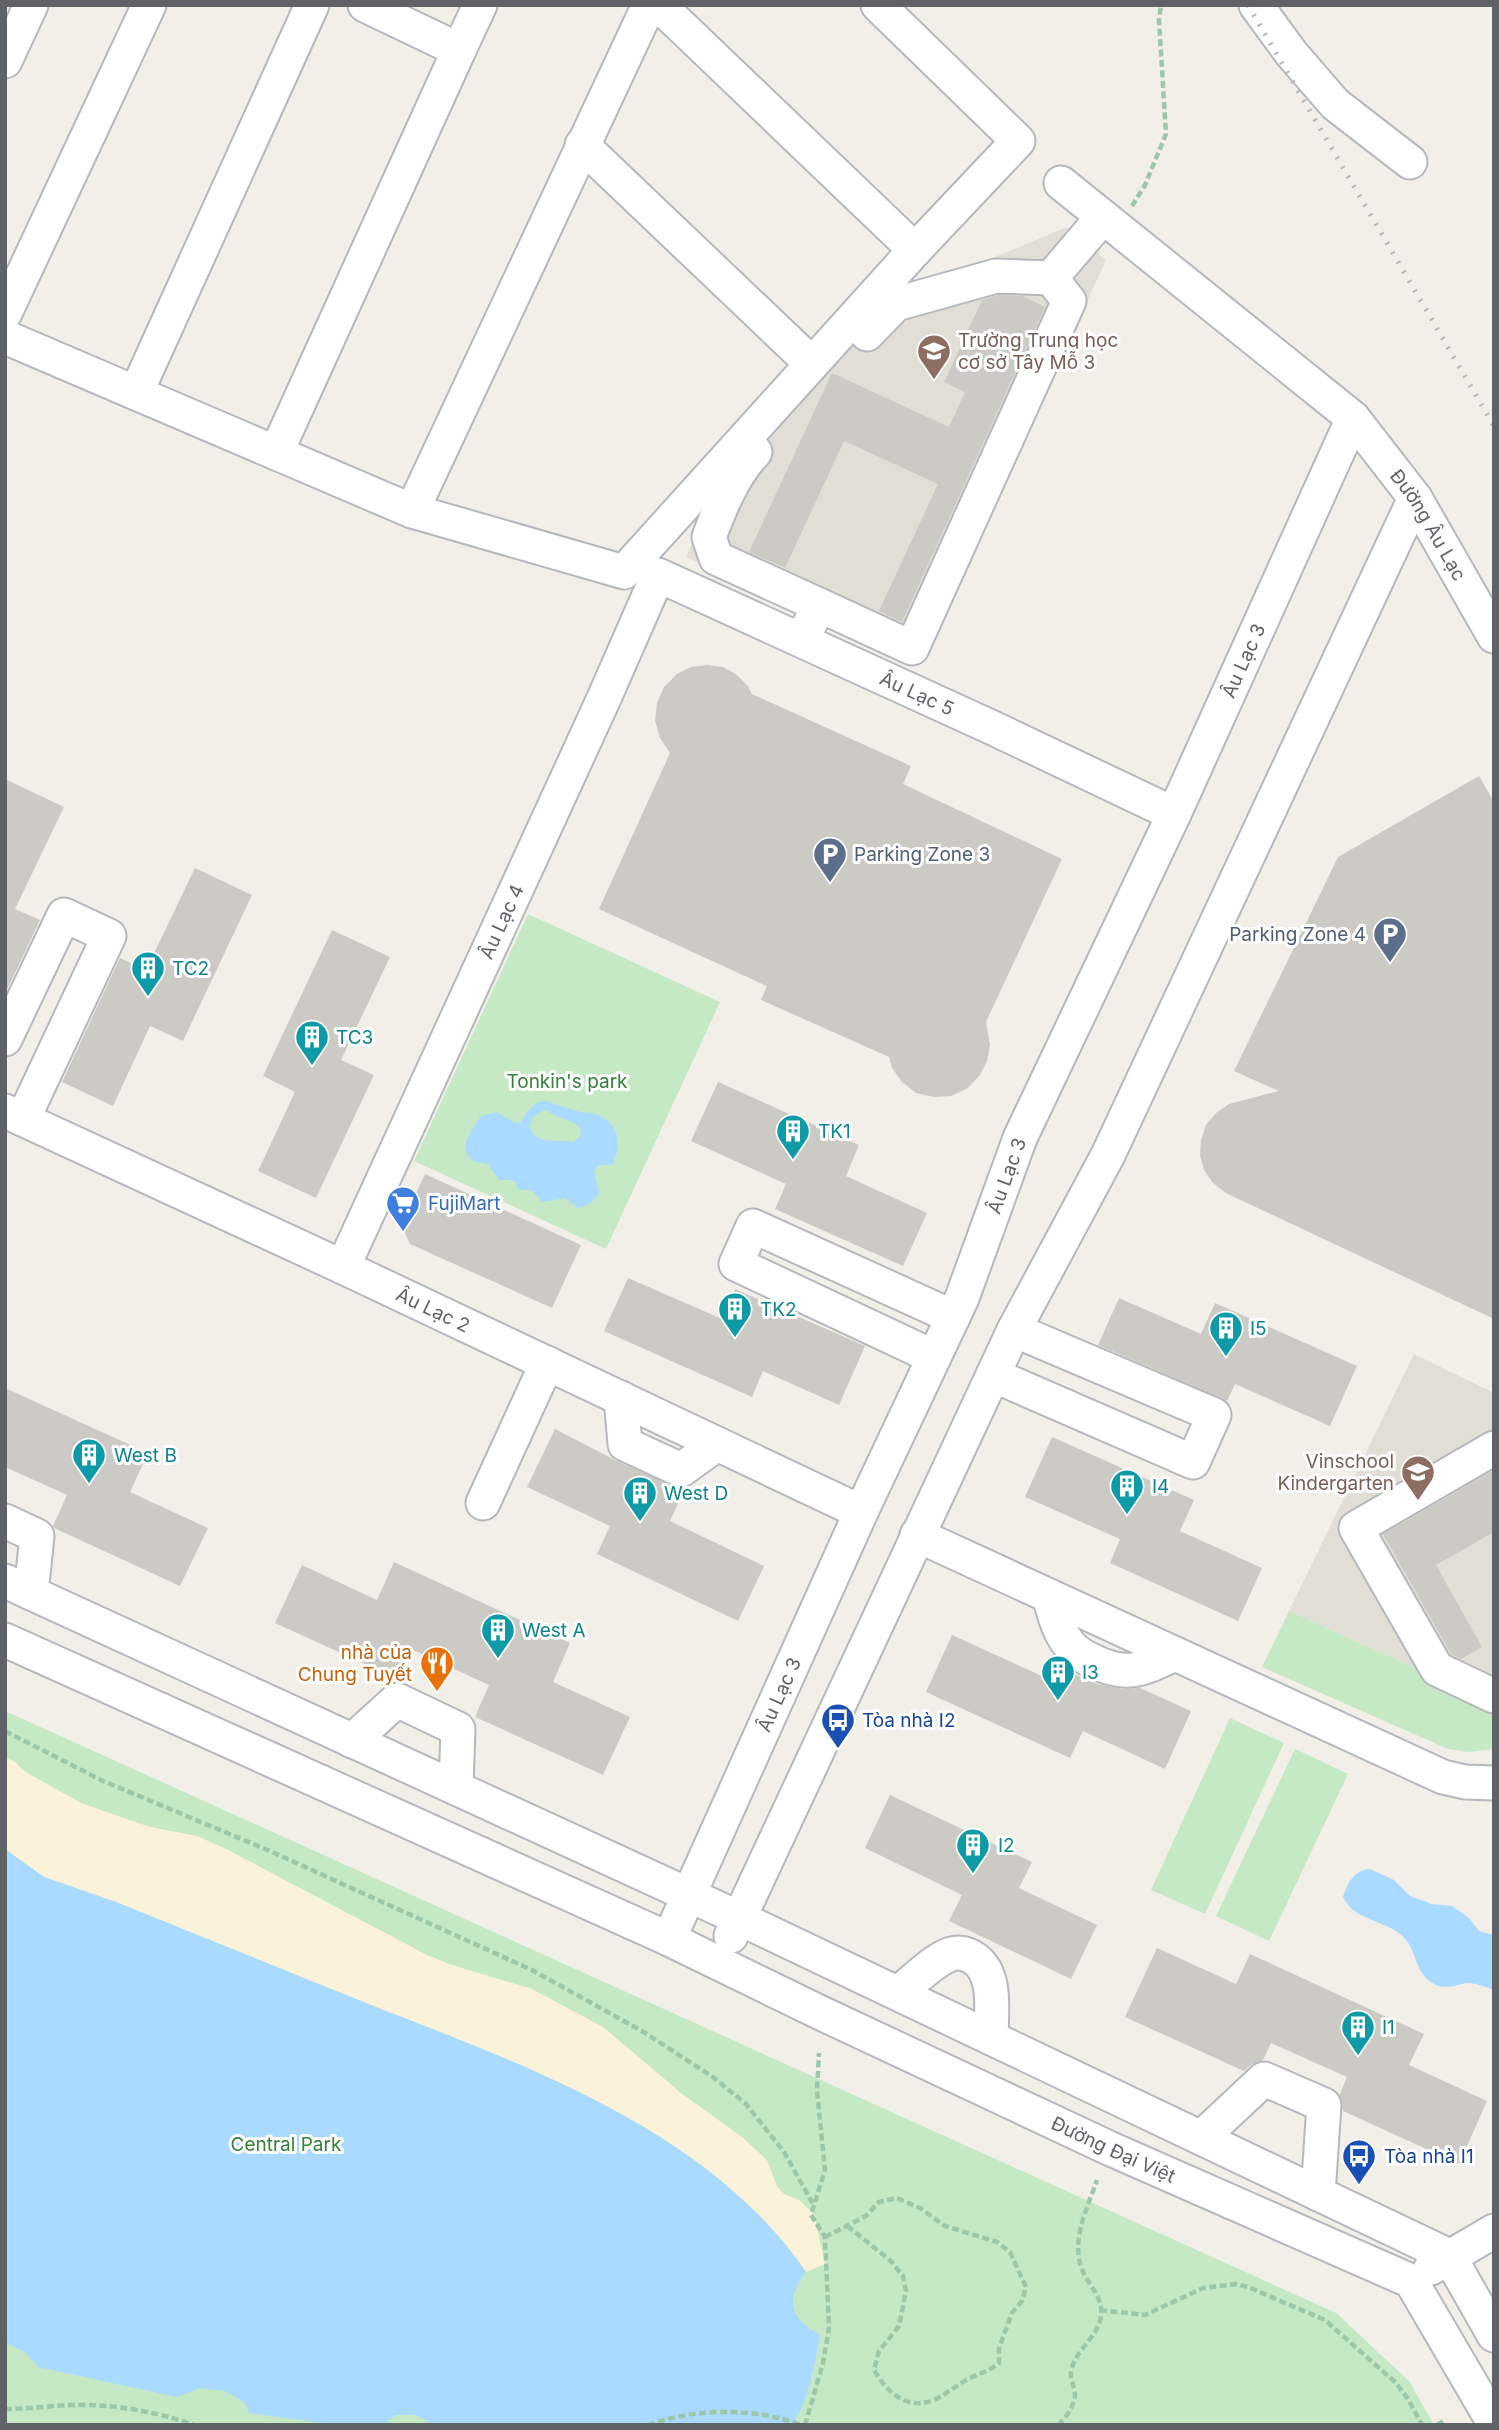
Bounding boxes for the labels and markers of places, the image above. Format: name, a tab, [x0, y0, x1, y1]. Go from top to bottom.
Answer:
place label: Trường Trung học cơ sở Tây Mỗ 3	[958, 329, 1118, 374]
school or university icon: Trường Trung học cơ sở Tây Mỗ 3	[915, 332, 953, 381]
parking icon: Parking Zone 3	[811, 835, 849, 884]
place label: Parking Zone 3	[854, 843, 990, 866]
parking icon: Parking Zone 4	[1371, 915, 1409, 964]
place label: Parking Zone 4	[1229, 923, 1366, 946]
building icon: TC2	[129, 949, 167, 998]
place label: TC2	[172, 957, 209, 980]
building icon: TC3	[293, 1018, 331, 1067]
place label: TC3	[336, 1026, 373, 1049]
building icon: TK1	[774, 1112, 812, 1161]
place label: TK1	[818, 1120, 851, 1143]
supermarket icon: FujiMart	[384, 1184, 422, 1233]
place label: FujiMart	[428, 1192, 501, 1215]
building icon: TK2	[716, 1290, 754, 1339]
place label: TK2	[760, 1298, 797, 1321]
building icon: I5	[1207, 1309, 1245, 1358]
place label: I5	[1250, 1317, 1267, 1340]
building icon: West B	[70, 1436, 108, 1485]
place label: West B	[114, 1444, 177, 1467]
place label: Vinschool Kindergarten	[1277, 1450, 1394, 1495]
school or university icon: Vinschool Kindergarten	[1399, 1453, 1437, 1502]
building icon: I4	[1108, 1467, 1146, 1516]
building icon: West D	[621, 1474, 659, 1523]
place label: I4	[1152, 1475, 1169, 1498]
place label: West D	[664, 1482, 728, 1505]
building icon: West A	[479, 1611, 517, 1660]
place label: West A	[522, 1619, 586, 1642]
place label: nhà của Chung Tuyết	[298, 1641, 412, 1686]
restaurant icon: nhà của Chung Tuyết	[418, 1644, 456, 1693]
building icon: I3	[1039, 1653, 1077, 1702]
place label: I3	[1082, 1661, 1099, 1684]
bus stop icon: Tòa nhà I2	[819, 1701, 857, 1750]
place label: Tòa nhà I2	[862, 1709, 956, 1732]
building icon: I2	[954, 1826, 992, 1875]
place label: I2	[998, 1834, 1015, 1857]
building icon: I1	[1339, 2008, 1377, 2057]
place label: I1	[1382, 2016, 1395, 2039]
bus stop icon: Tòa nhà I1	[1340, 2137, 1378, 2186]
place label: Tòa nhà I1	[1384, 2145, 1474, 2168]

